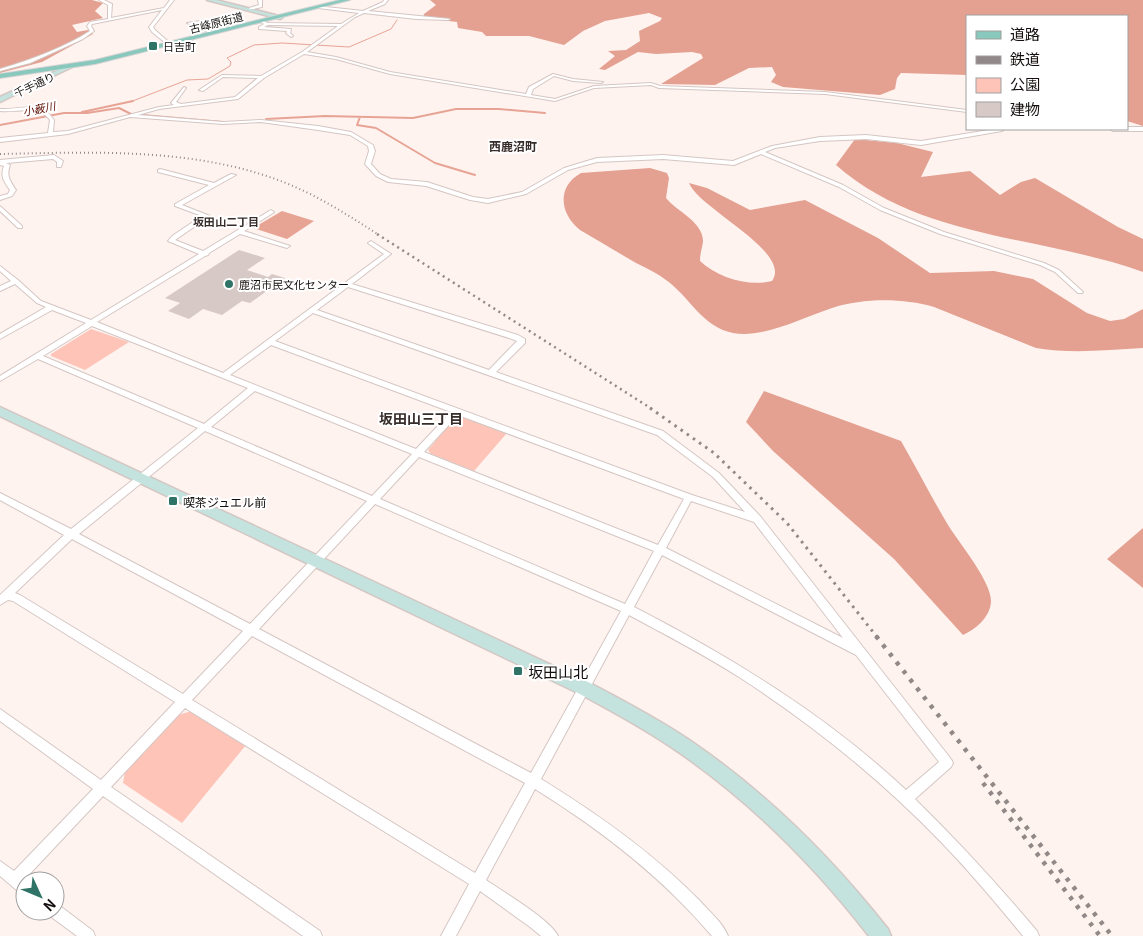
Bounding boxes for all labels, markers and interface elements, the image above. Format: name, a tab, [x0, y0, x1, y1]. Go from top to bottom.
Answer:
street label: 古峰原街道	[187, 8, 245, 36]
legend	[966, 15, 1128, 130]
text: 道路	[1010, 23, 1040, 44]
place label: 日吉町	[163, 38, 196, 54]
marker: 日吉町	[147, 40, 159, 52]
text: 鉄道	[1010, 48, 1040, 69]
street label: 千手通り	[11, 67, 57, 101]
text: 公園	[1010, 73, 1040, 94]
water label: 小薮川	[21, 97, 58, 119]
text: 建物	[1010, 98, 1040, 119]
district label: 西鹿沼町	[489, 137, 537, 154]
district label: 坂田山二丁目	[193, 213, 259, 229]
place label: 鹿沼市民文化センター	[239, 276, 349, 292]
marker: 鹿沼市民文化センター	[223, 278, 235, 290]
district label: 坂田山三丁目	[379, 408, 463, 428]
place label: 喫茶ジュエル前	[183, 493, 266, 510]
marker: 喫茶ジュエル前	[167, 495, 179, 507]
place label: 坂田山北	[528, 661, 588, 682]
marker: 坂田山北	[512, 665, 524, 677]
north arrow	[15, 871, 65, 921]
text: N	[39, 895, 61, 916]

